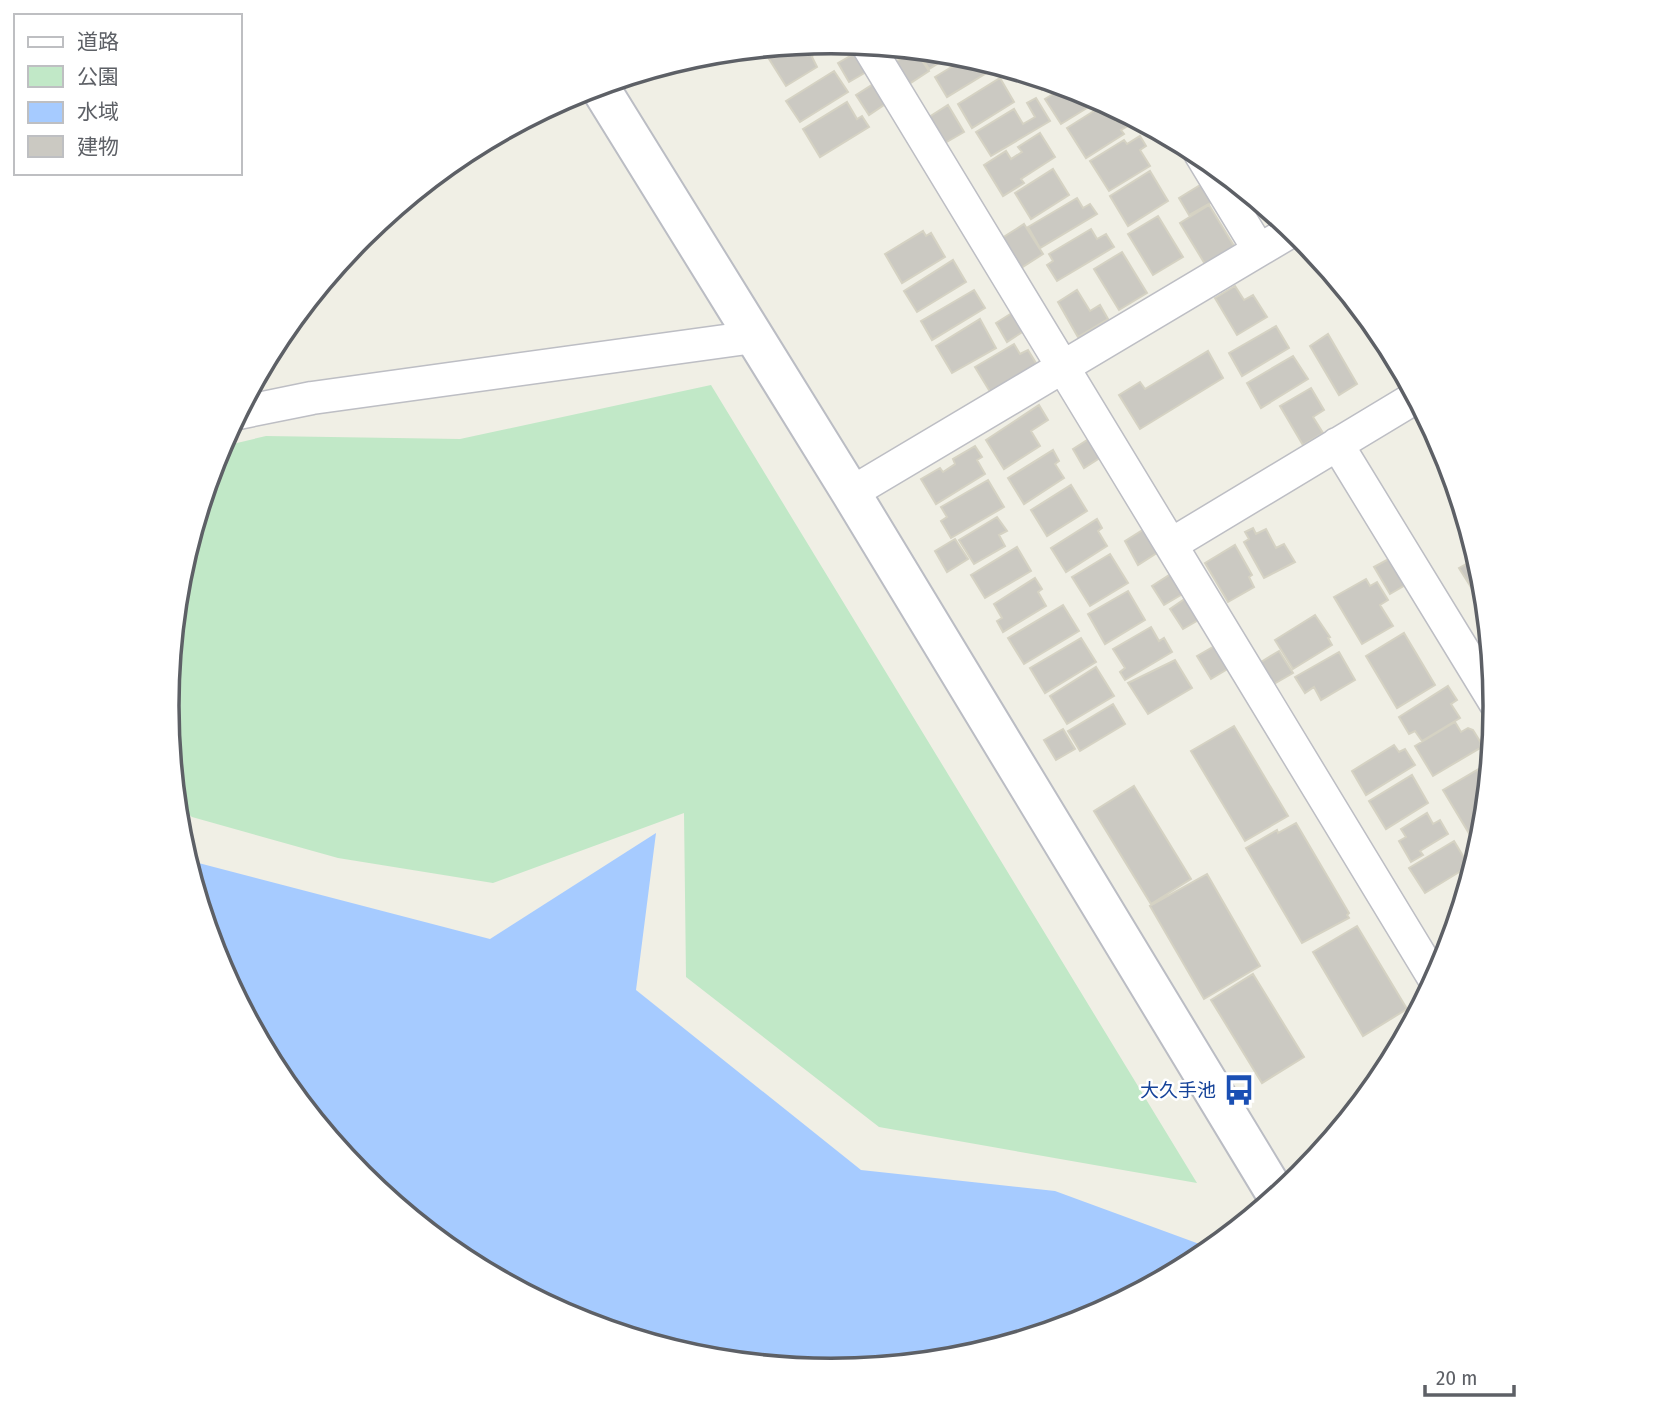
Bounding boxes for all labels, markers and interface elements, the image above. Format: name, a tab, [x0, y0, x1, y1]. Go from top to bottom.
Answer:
legend	[14, 14, 242, 175]
text: 道路	[77, 29, 119, 55]
text: 公園	[77, 64, 119, 90]
text: 水域	[77, 99, 119, 125]
text: 建物	[77, 134, 119, 160]
bus stop icon: 大久手池	[1222, 1073, 1256, 1107]
place label: 大久手池	[1140, 1079, 1216, 1102]
scale bar	[1425, 1354, 1514, 1398]
text: 20 m	[1436, 1365, 1477, 1391]

